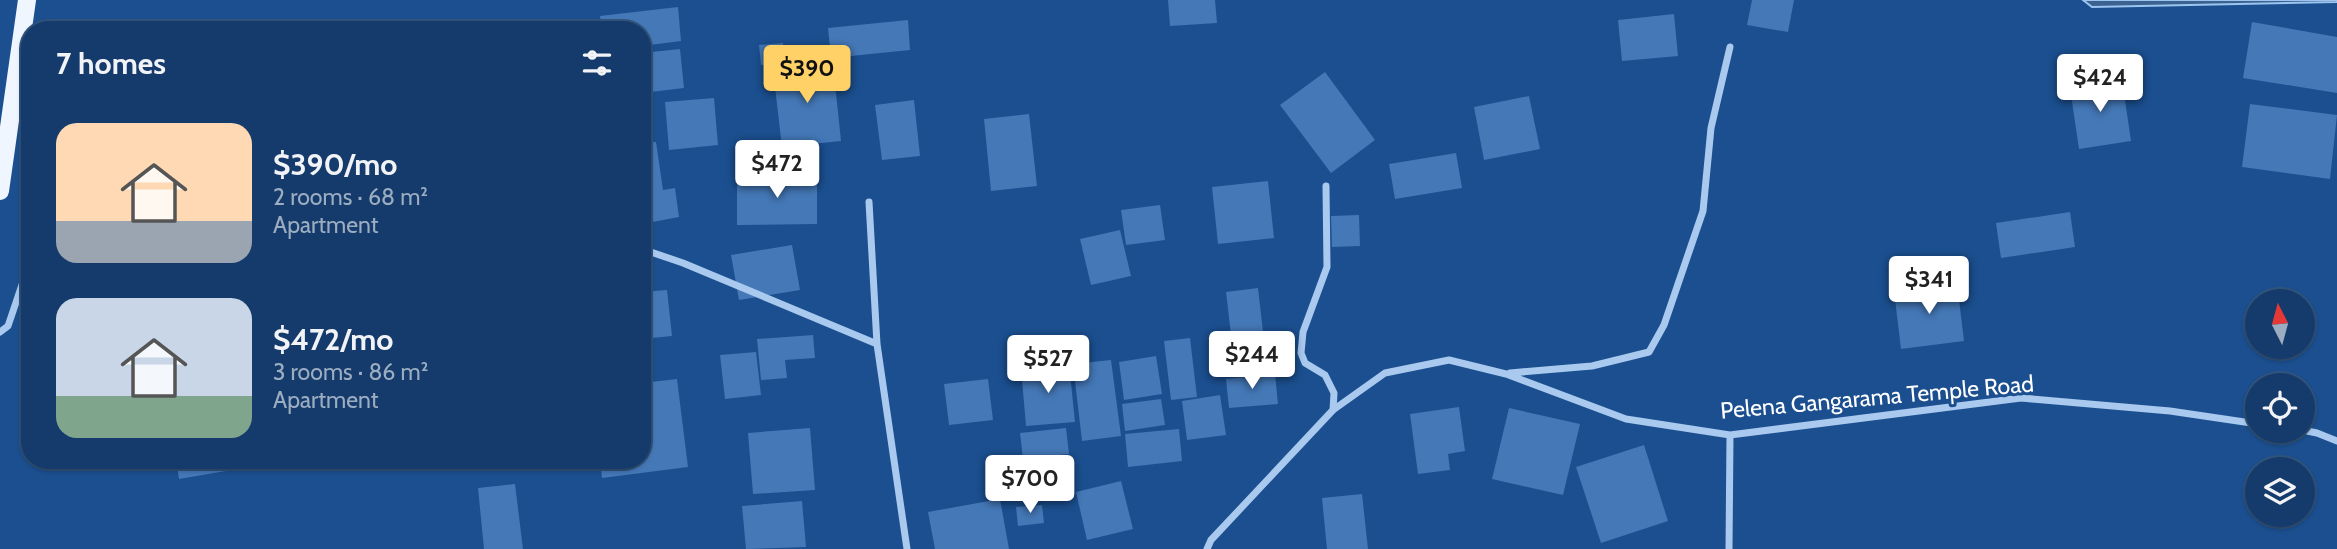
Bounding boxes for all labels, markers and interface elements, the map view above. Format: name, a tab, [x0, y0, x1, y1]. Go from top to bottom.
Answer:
icon: filters	[578, 44, 616, 82]
text: 7 homes	[56, 45, 166, 82]
pin: $390	[766, 46, 848, 105]
text: $390	[780, 54, 834, 82]
pin: $424	[2059, 54, 2141, 114]
text: $424	[2073, 63, 2127, 91]
pin: $472	[736, 140, 818, 200]
text: $390/mo	[273, 146, 397, 183]
text: $472	[751, 149, 803, 177]
icon: home	[112, 151, 196, 235]
text: 2 rooms · 68 m²	[273, 183, 428, 211]
text: Apartment	[273, 211, 378, 239]
pin: $341	[1888, 256, 1970, 316]
text: $341	[1905, 265, 1953, 293]
north arrow	[2245, 289, 2315, 359]
map controls	[2245, 289, 2315, 527]
text: $472/mo	[273, 321, 393, 358]
icon: home	[112, 326, 196, 410]
pin: $244	[1211, 332, 1293, 391]
pin: $527	[1007, 336, 1089, 395]
text: $244	[1225, 340, 1279, 368]
text: $527	[1023, 344, 1073, 372]
text: 3 rooms · 86 m²	[273, 358, 428, 386]
street label: Pelena Gangarama Temple Road	[1719, 369, 2035, 425]
button: locate	[2245, 373, 2315, 443]
text: Apartment	[273, 386, 378, 414]
pin: $700	[989, 456, 1071, 515]
button: layers	[2245, 457, 2315, 527]
text: $700	[1001, 464, 1059, 492]

